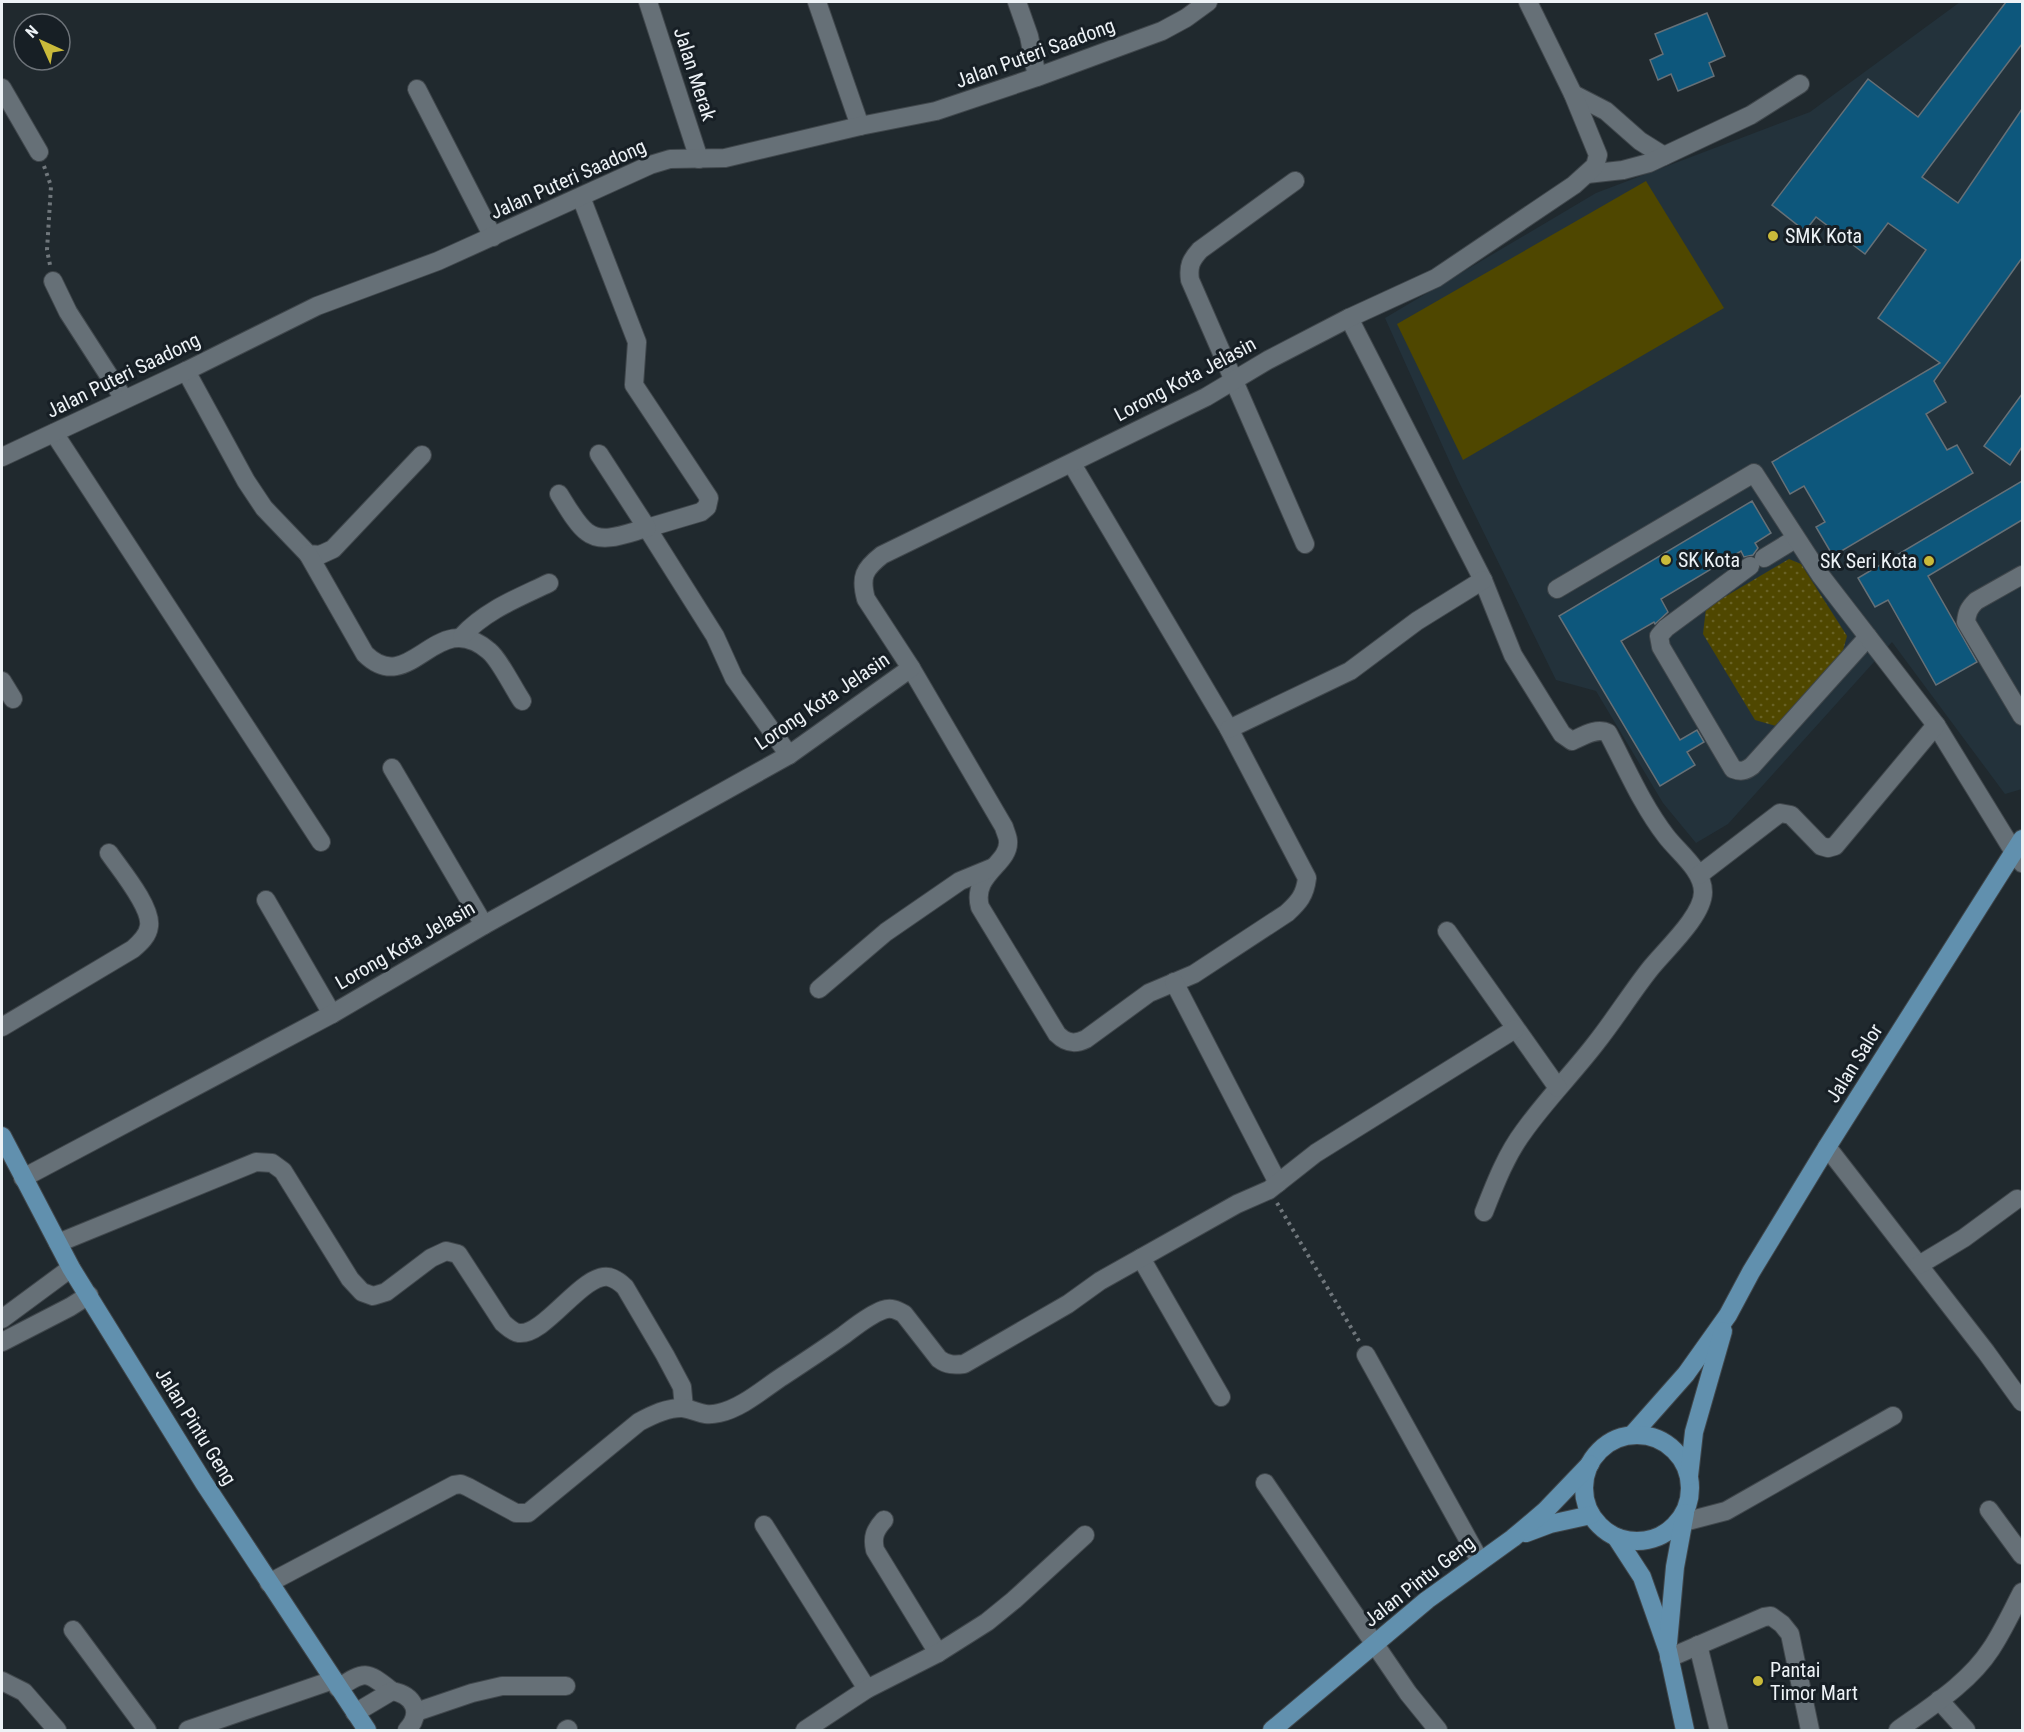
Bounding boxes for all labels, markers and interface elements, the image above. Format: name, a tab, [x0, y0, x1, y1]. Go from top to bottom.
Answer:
north arrow	[12, 12, 72, 72]
street label: Jalan Puteri Saadong	[952, 13, 1118, 93]
text: N	[22, 22, 42, 42]
street label: Jalan Merak	[669, 24, 721, 124]
street label: Jalan Puteri Saadong	[486, 134, 650, 224]
place label: SMK Kota	[1785, 224, 1862, 248]
marker: SMK Kota	[1766, 229, 1780, 243]
street label: Jalan Puteri Saadong	[42, 327, 204, 423]
street label: Lorong Kota Jelasin	[1110, 332, 1260, 426]
place label: SK Kota	[1678, 548, 1740, 572]
place label: SK Seri Kota	[1820, 549, 1917, 573]
marker: SK Kota	[1659, 553, 1673, 567]
marker: SK Seri Kota	[1922, 554, 1936, 568]
street label: Lorong Kota Jelasin	[750, 647, 894, 755]
street label: Lorong Kota Jelasin	[331, 895, 479, 995]
street label: Jalan Salor	[1820, 1019, 1888, 1107]
street label: Jalan Pintu Geng	[150, 1363, 242, 1489]
street label: Jalan Pintu Geng	[1359, 1530, 1479, 1632]
place label: Pantai Timor Mart	[1770, 1658, 1858, 1705]
marker: Pantai Timor Mart	[1751, 1674, 1765, 1688]

